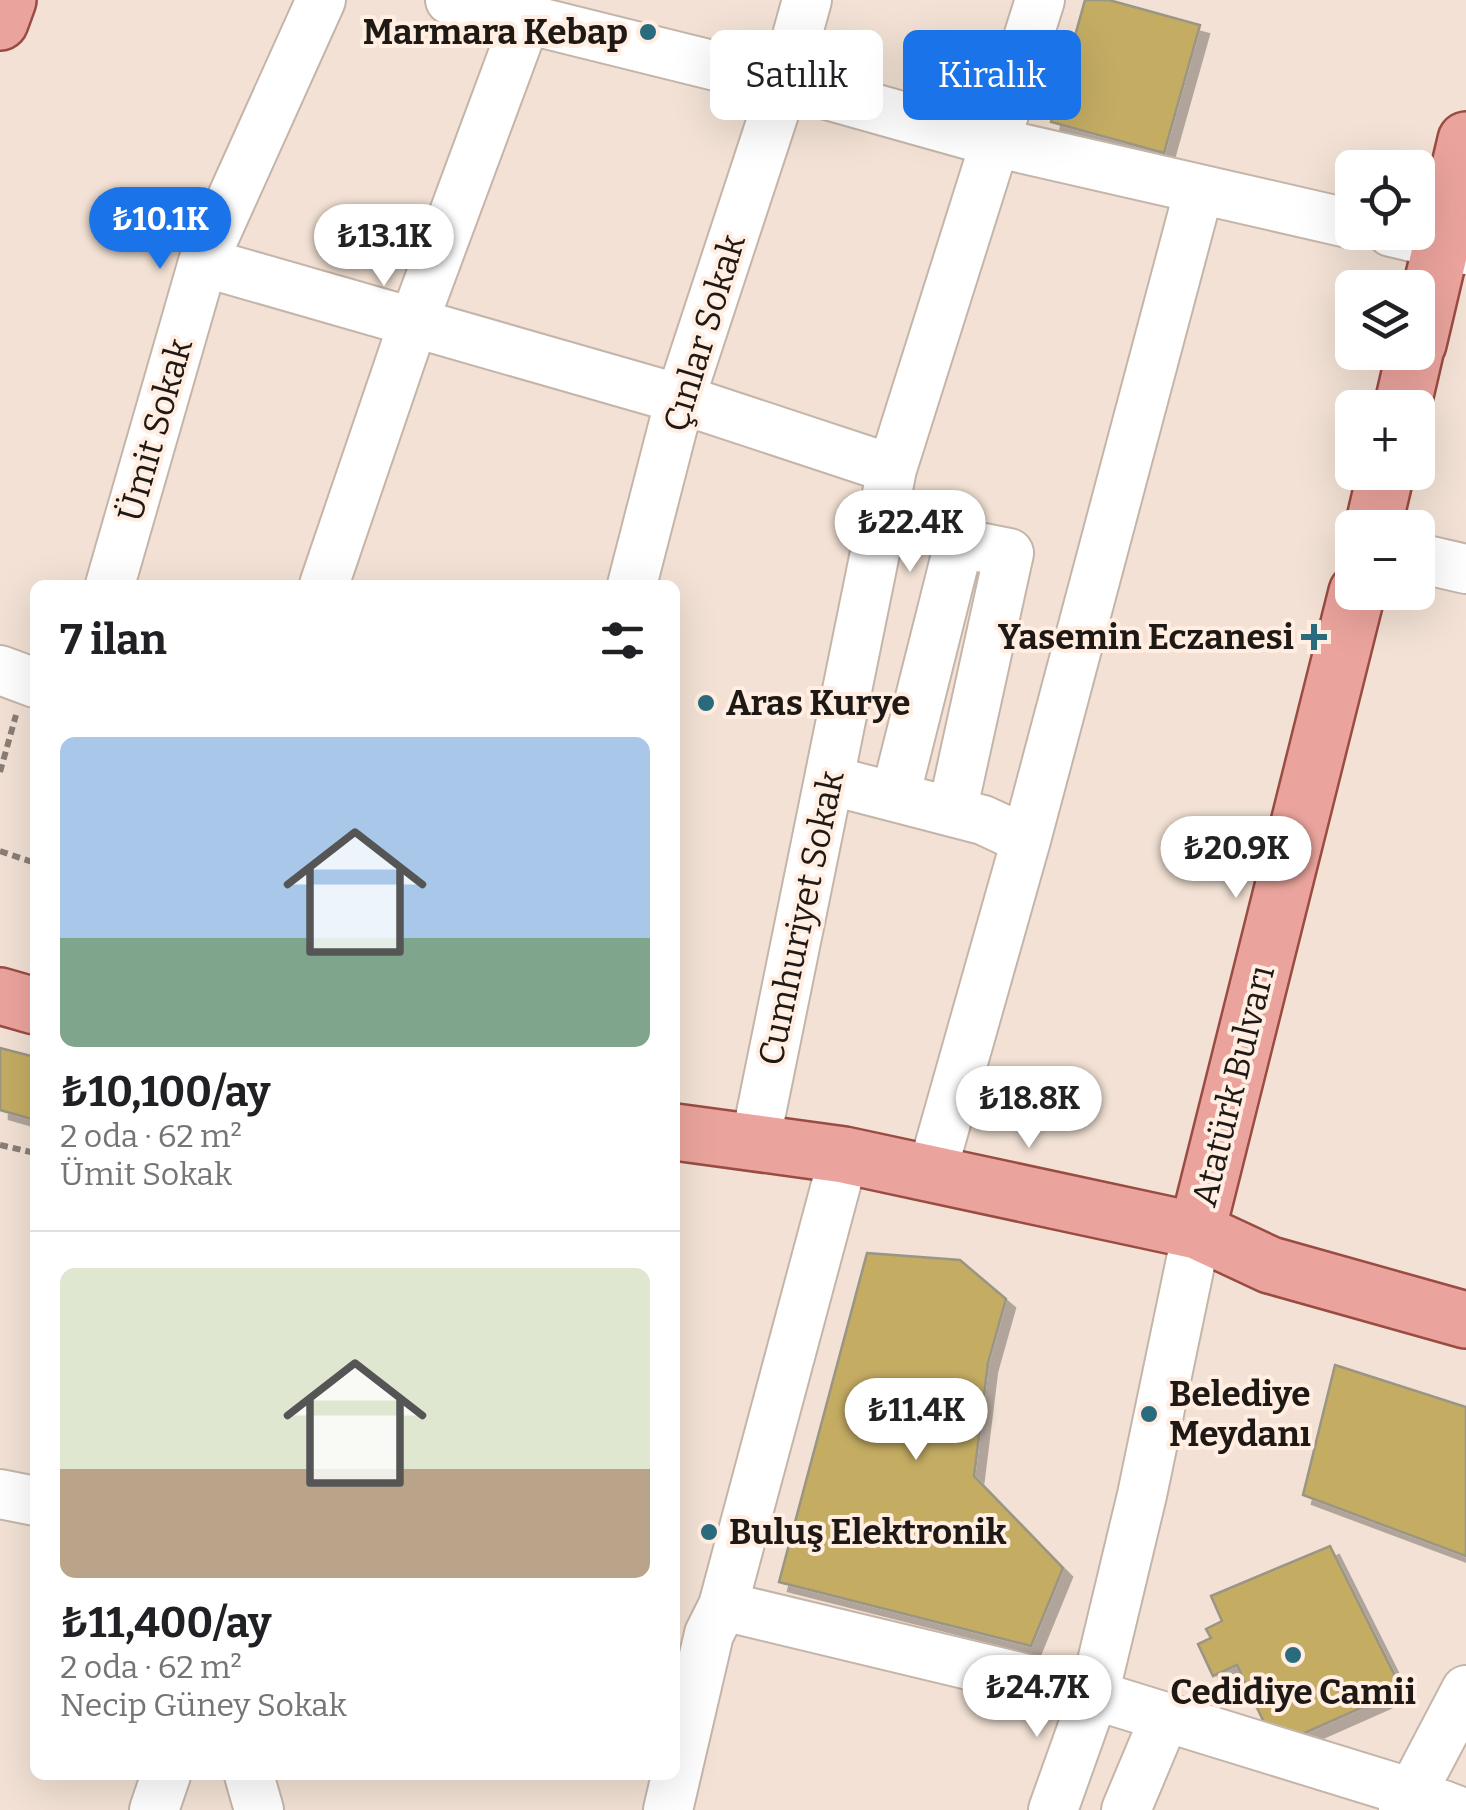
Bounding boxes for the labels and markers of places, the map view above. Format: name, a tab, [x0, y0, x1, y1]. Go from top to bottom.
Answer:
place label: Marmara Kebap	[363, 11, 628, 53]
marker: Marmara Kebap	[637, 21, 659, 43]
pin: ₺10.1K	[79, 187, 241, 272]
pin: ₺13.1K	[303, 204, 465, 289]
pin: ₺22.4K	[829, 490, 991, 575]
place label: Yasemin Eczanesi	[998, 616, 1294, 658]
marker: Yasemin Eczanesi	[1303, 626, 1325, 648]
place label: Aras Kurye	[726, 682, 911, 724]
marker: Aras Kurye	[695, 692, 717, 714]
pin: ₺20.9K	[1155, 816, 1317, 901]
pin: ₺18.8K	[948, 1066, 1110, 1151]
place label: Belediye Meydanı	[1169, 1373, 1311, 1455]
pin: ₺11.4K	[835, 1378, 997, 1463]
marker: Belediye Meydanı	[1138, 1403, 1160, 1425]
place label: Buluş Elektronik	[729, 1511, 1007, 1553]
marker: Buluş Elektronik	[698, 1521, 720, 1543]
marker: Cedidiye Camii	[1282, 1644, 1304, 1666]
pin: ₺24.7K	[956, 1655, 1118, 1740]
place label: Cedidiye Camii	[1170, 1671, 1416, 1713]

